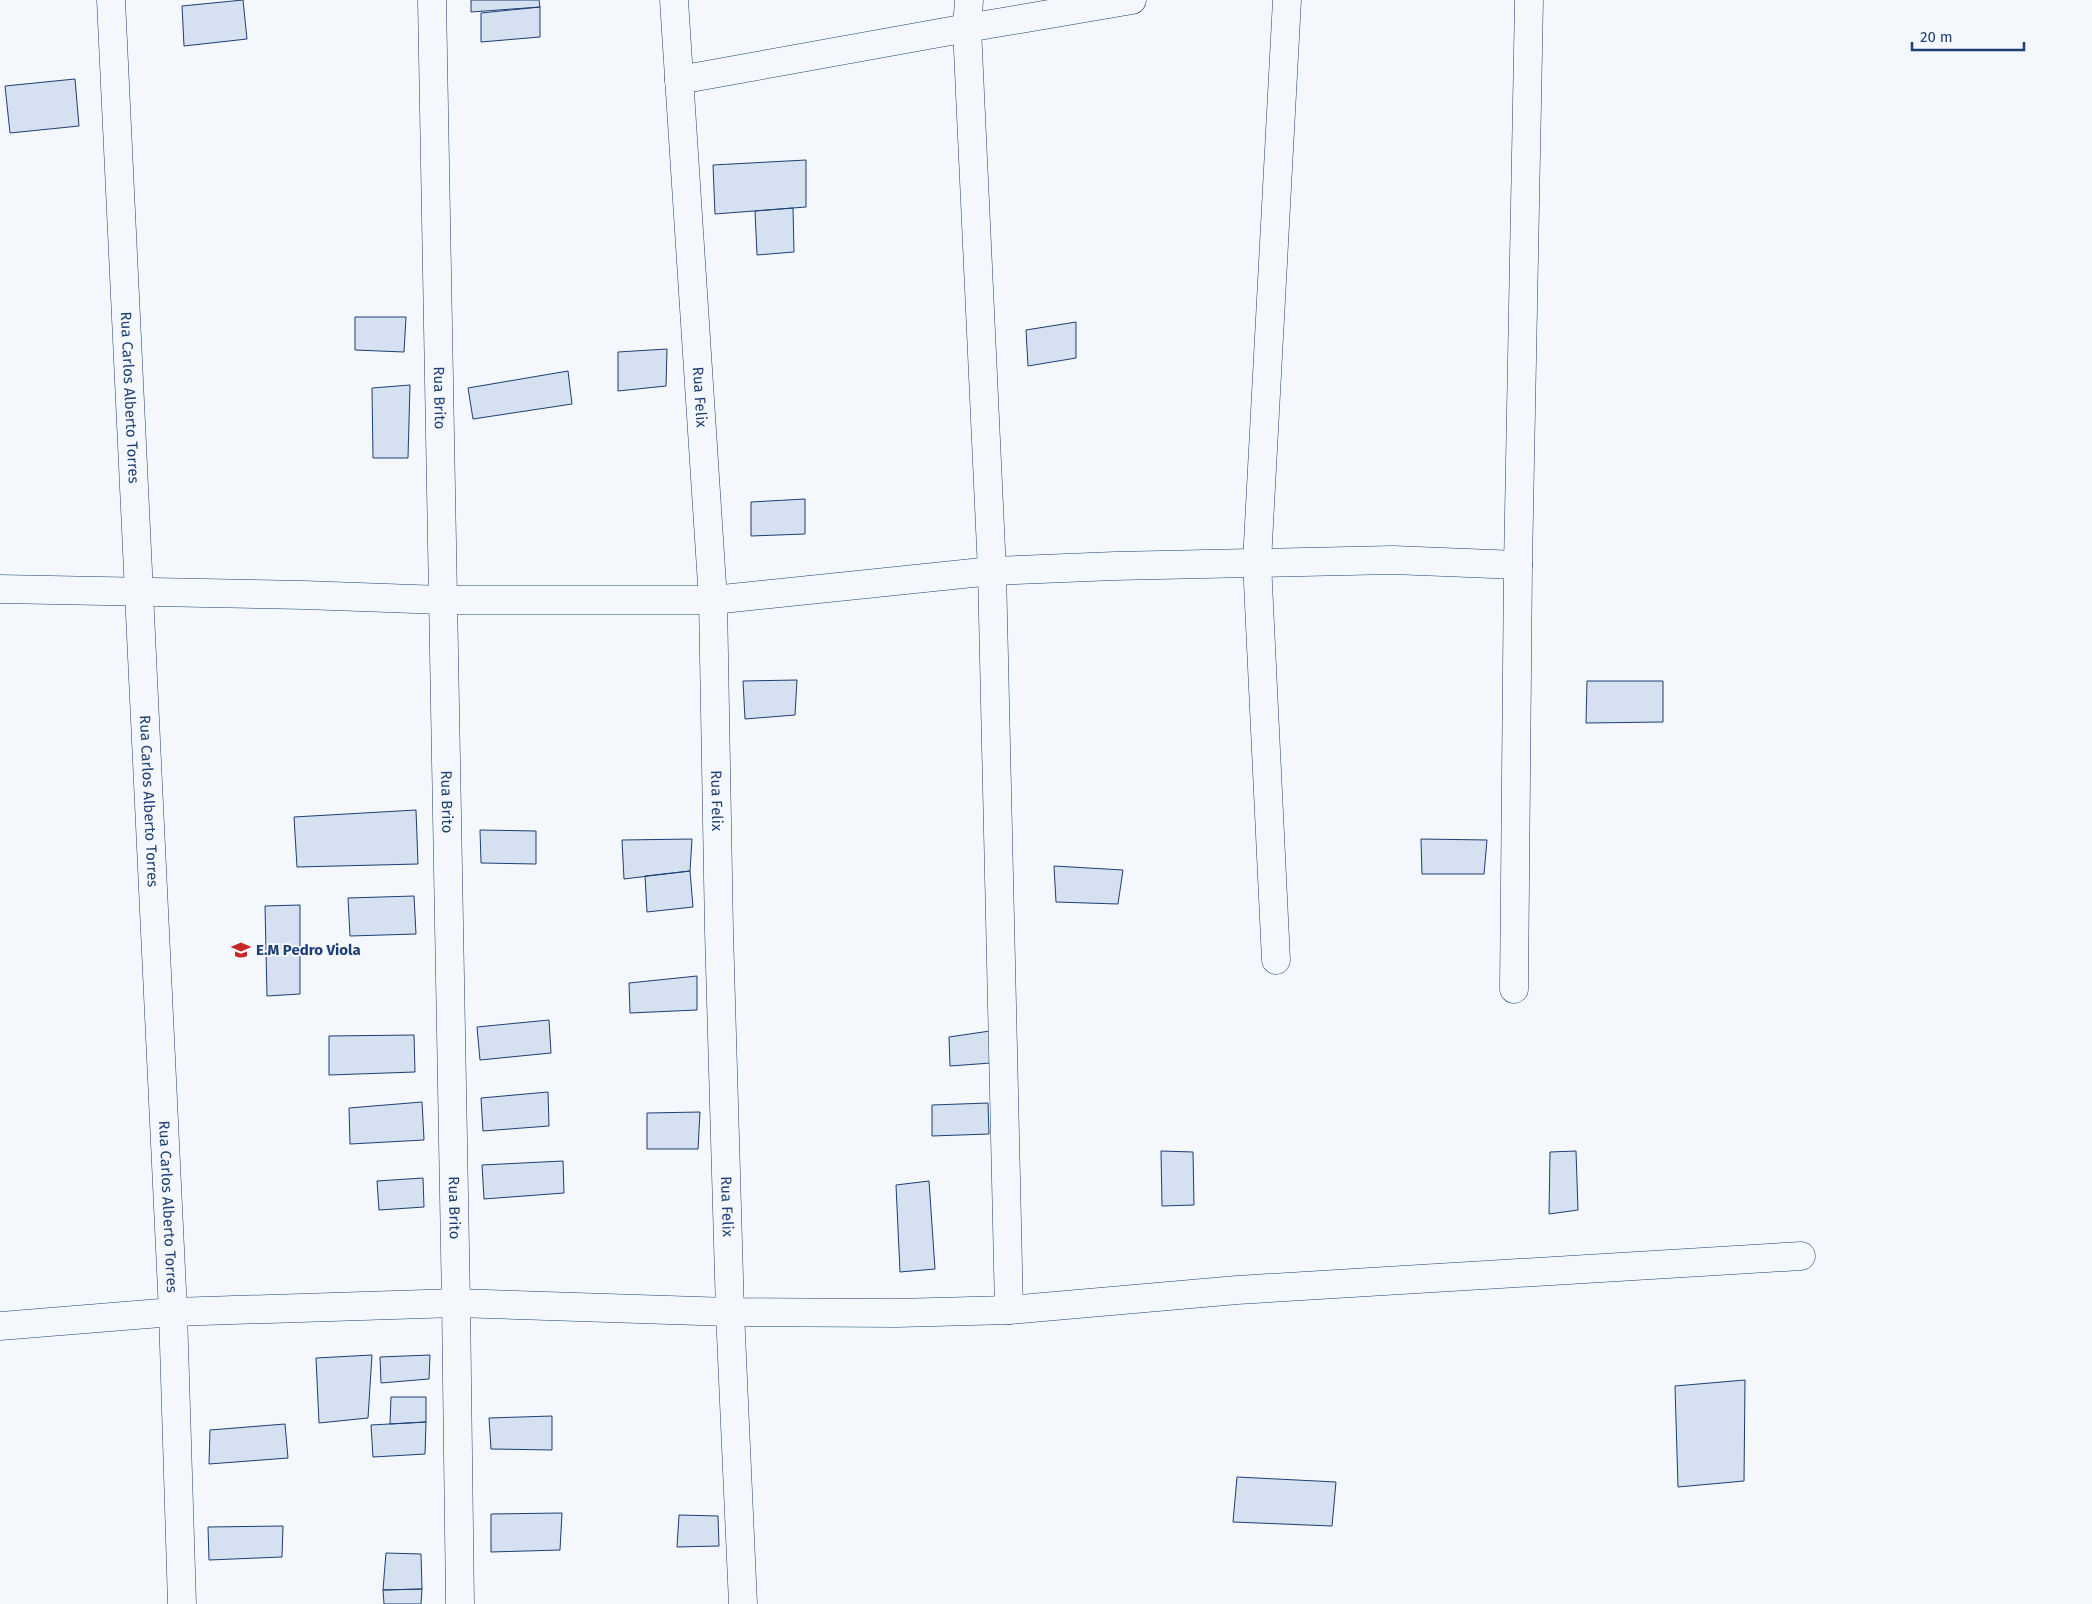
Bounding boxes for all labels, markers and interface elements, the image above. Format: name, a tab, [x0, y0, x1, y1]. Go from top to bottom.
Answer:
scale bar	[1912, 20, 2024, 52]
text: 20 m	[1920, 28, 1953, 46]
street label: Rua Carlos Alberto Torres	[117, 311, 143, 484]
street label: Rua Brito	[430, 366, 449, 430]
street label: Rua Felix	[689, 366, 711, 429]
street label: Rua Carlos Alberto Torres	[136, 715, 162, 888]
street label: Rua Brito	[437, 770, 456, 834]
street label: Rua Felix	[707, 770, 726, 832]
school or university icon: E.M Pedro Viola	[230, 939, 252, 961]
place label: E.M Pedro Viola	[256, 941, 361, 959]
street label: Rua Carlos Alberto Torres	[155, 1120, 181, 1293]
street label: Rua Brito	[445, 1176, 464, 1240]
street label: Rua Felix	[717, 1176, 737, 1238]

